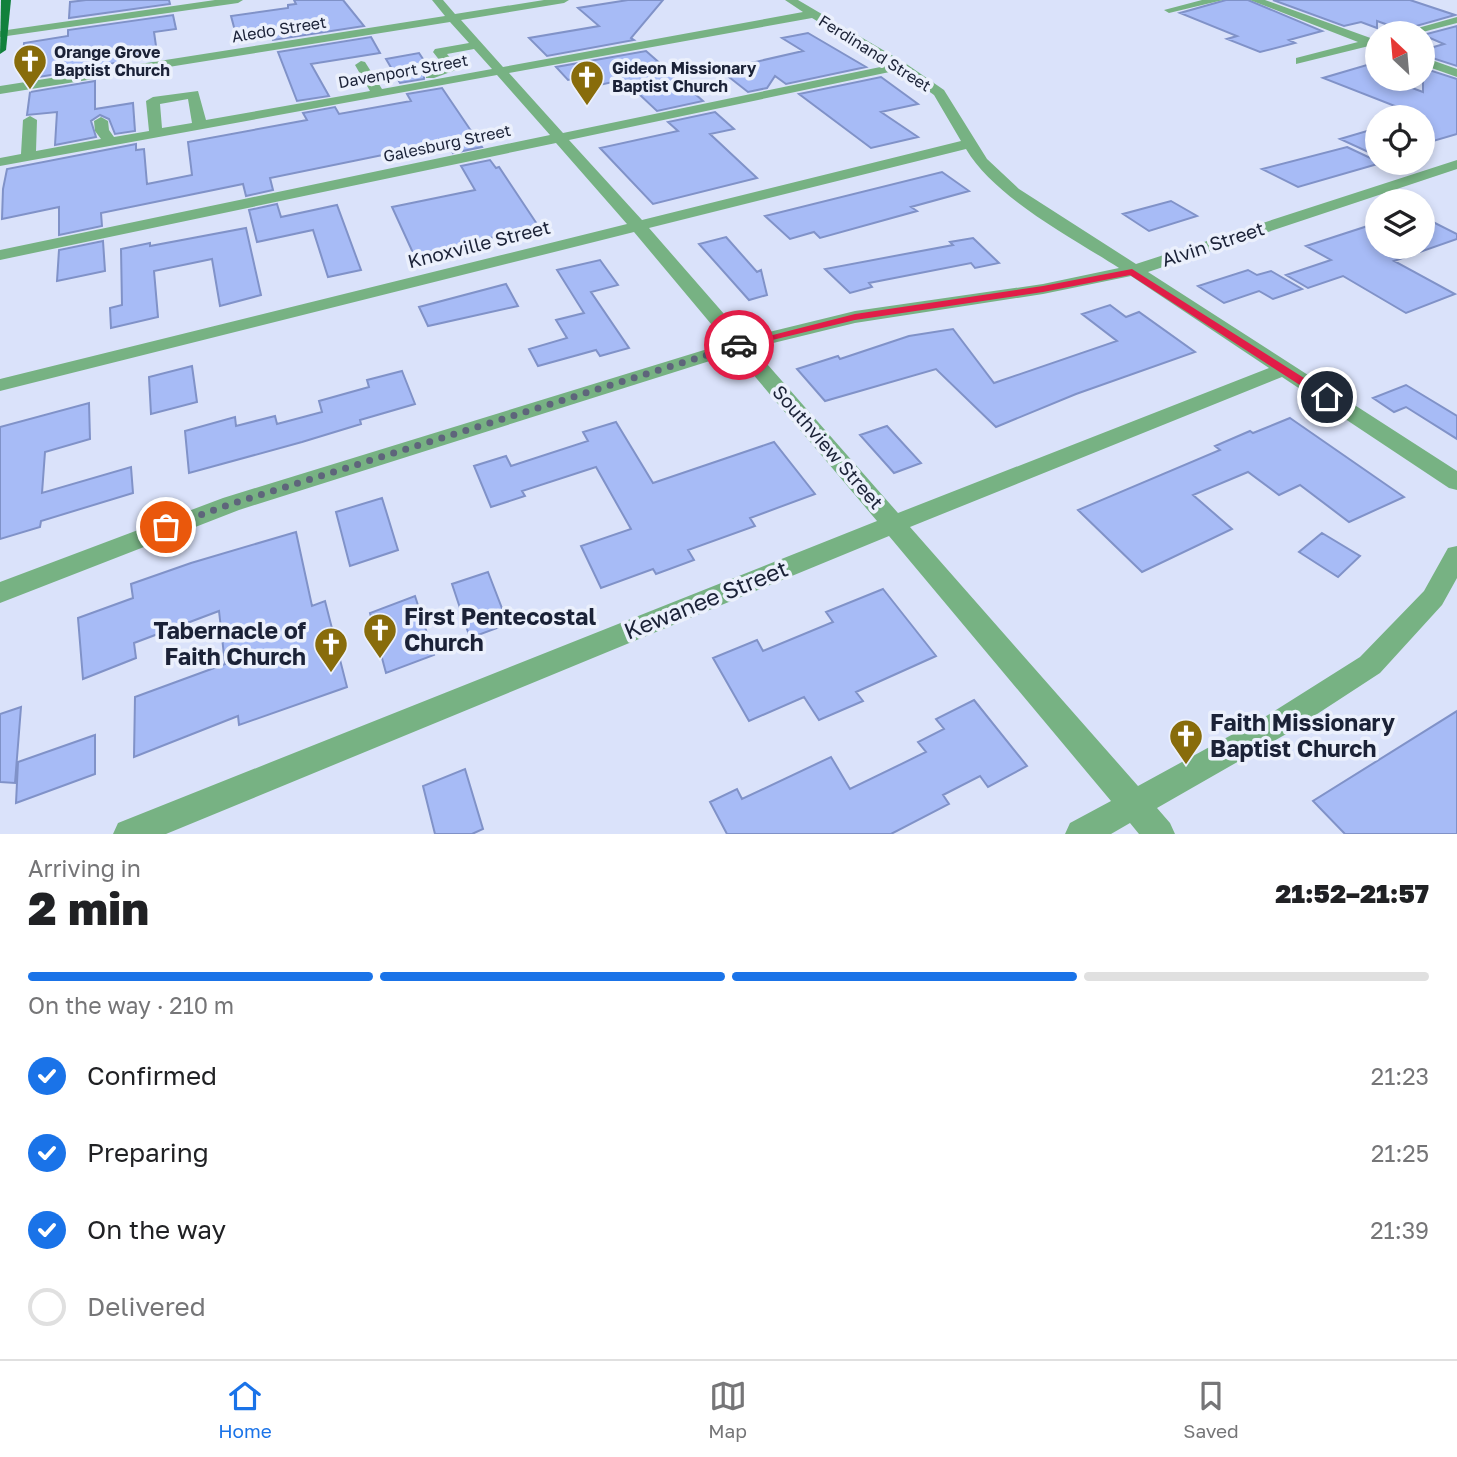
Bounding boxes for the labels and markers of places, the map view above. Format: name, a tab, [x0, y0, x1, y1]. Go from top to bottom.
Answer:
church icon: Orange Grove Baptist Church	[11, 42, 49, 91]
place label: Orange Grove Baptist Church	[54, 42, 170, 80]
church icon: Gideon Missionary Baptist Church	[568, 58, 606, 107]
place label: Gideon Missionary Baptist Church	[612, 58, 757, 96]
pin	[1297, 367, 1357, 427]
pin	[136, 497, 196, 557]
place label: First Pentecostal Church	[404, 602, 596, 656]
church icon: First Pentecostal Church	[361, 611, 399, 660]
place label: Tabernacle of Faith Church	[153, 616, 307, 670]
church icon: Tabernacle of Faith Church	[312, 625, 350, 674]
place label: Faith Missionary Baptist Church	[1210, 708, 1395, 762]
church icon: Faith Missionary Baptist Church	[1167, 717, 1205, 766]

